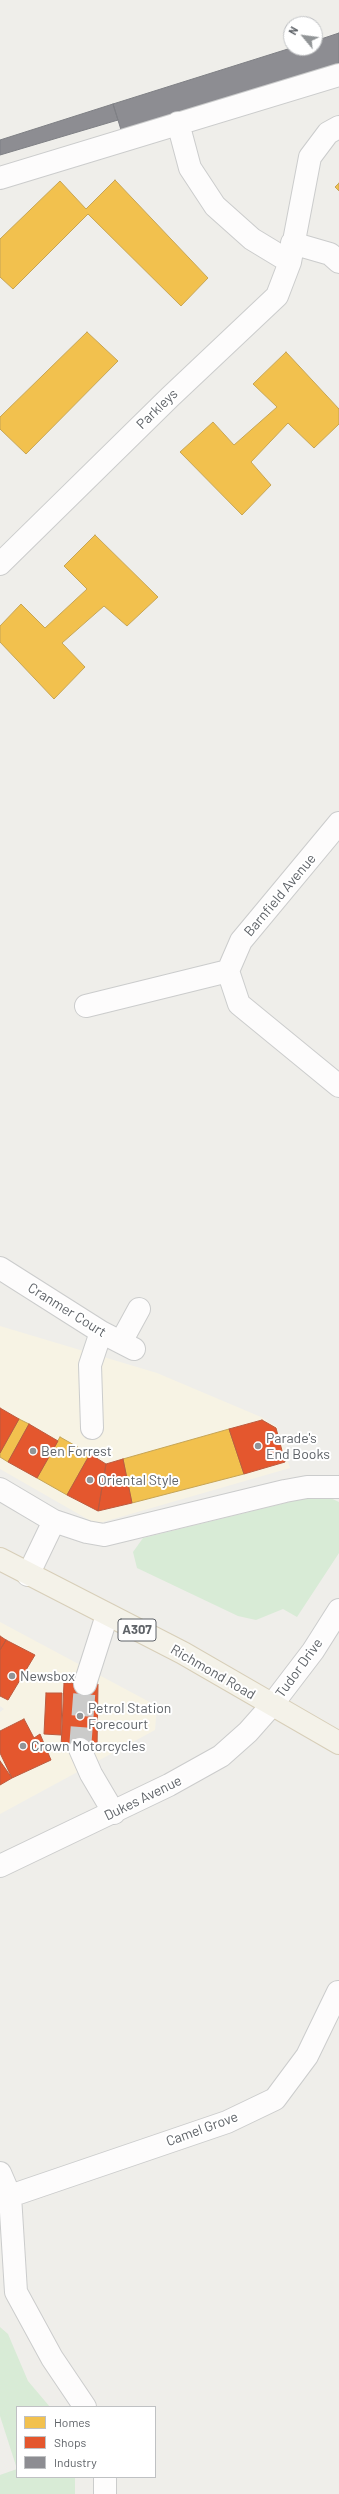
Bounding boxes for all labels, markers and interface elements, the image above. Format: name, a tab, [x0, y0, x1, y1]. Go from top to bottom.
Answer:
north arrow	[283, 16, 323, 56]
text: N	[285, 24, 300, 37]
street label: Parkleys	[133, 385, 181, 433]
street label: Barnfield Avenue	[241, 850, 319, 940]
street label: Cranmer Court	[25, 1279, 109, 1341]
place label: Parade's End Books	[266, 1430, 330, 1462]
marker: Parade's End Books	[253, 1441, 263, 1451]
place label: Ben Forrest	[41, 1443, 112, 1459]
marker: Ben Forrest	[28, 1446, 38, 1456]
place label: Oriental Style	[98, 1472, 179, 1488]
marker: Oriental Style	[85, 1475, 95, 1485]
road number: A307	[118, 1619, 156, 1641]
street label: Tudor Drive	[272, 1635, 326, 1701]
street label: Richmond Road	[168, 1641, 258, 1703]
place label: Newsbox	[20, 1668, 75, 1684]
marker: Newsbox	[7, 1671, 17, 1681]
place label: Petrol Station Forecourt	[88, 1700, 171, 1732]
marker: Petrol Station Forecourt	[75, 1711, 85, 1721]
place label: Crown Motorcycles	[31, 1738, 145, 1754]
marker: Crown Motorcycles	[18, 1741, 28, 1751]
street label: Dukes Avenue	[102, 1772, 184, 1824]
street label: Camel Grove	[164, 2108, 240, 2150]
legend	[16, 2406, 156, 2478]
text: Homes	[54, 2415, 90, 2429]
text: Shops	[54, 2435, 86, 2449]
text: Industry	[54, 2455, 97, 2469]

